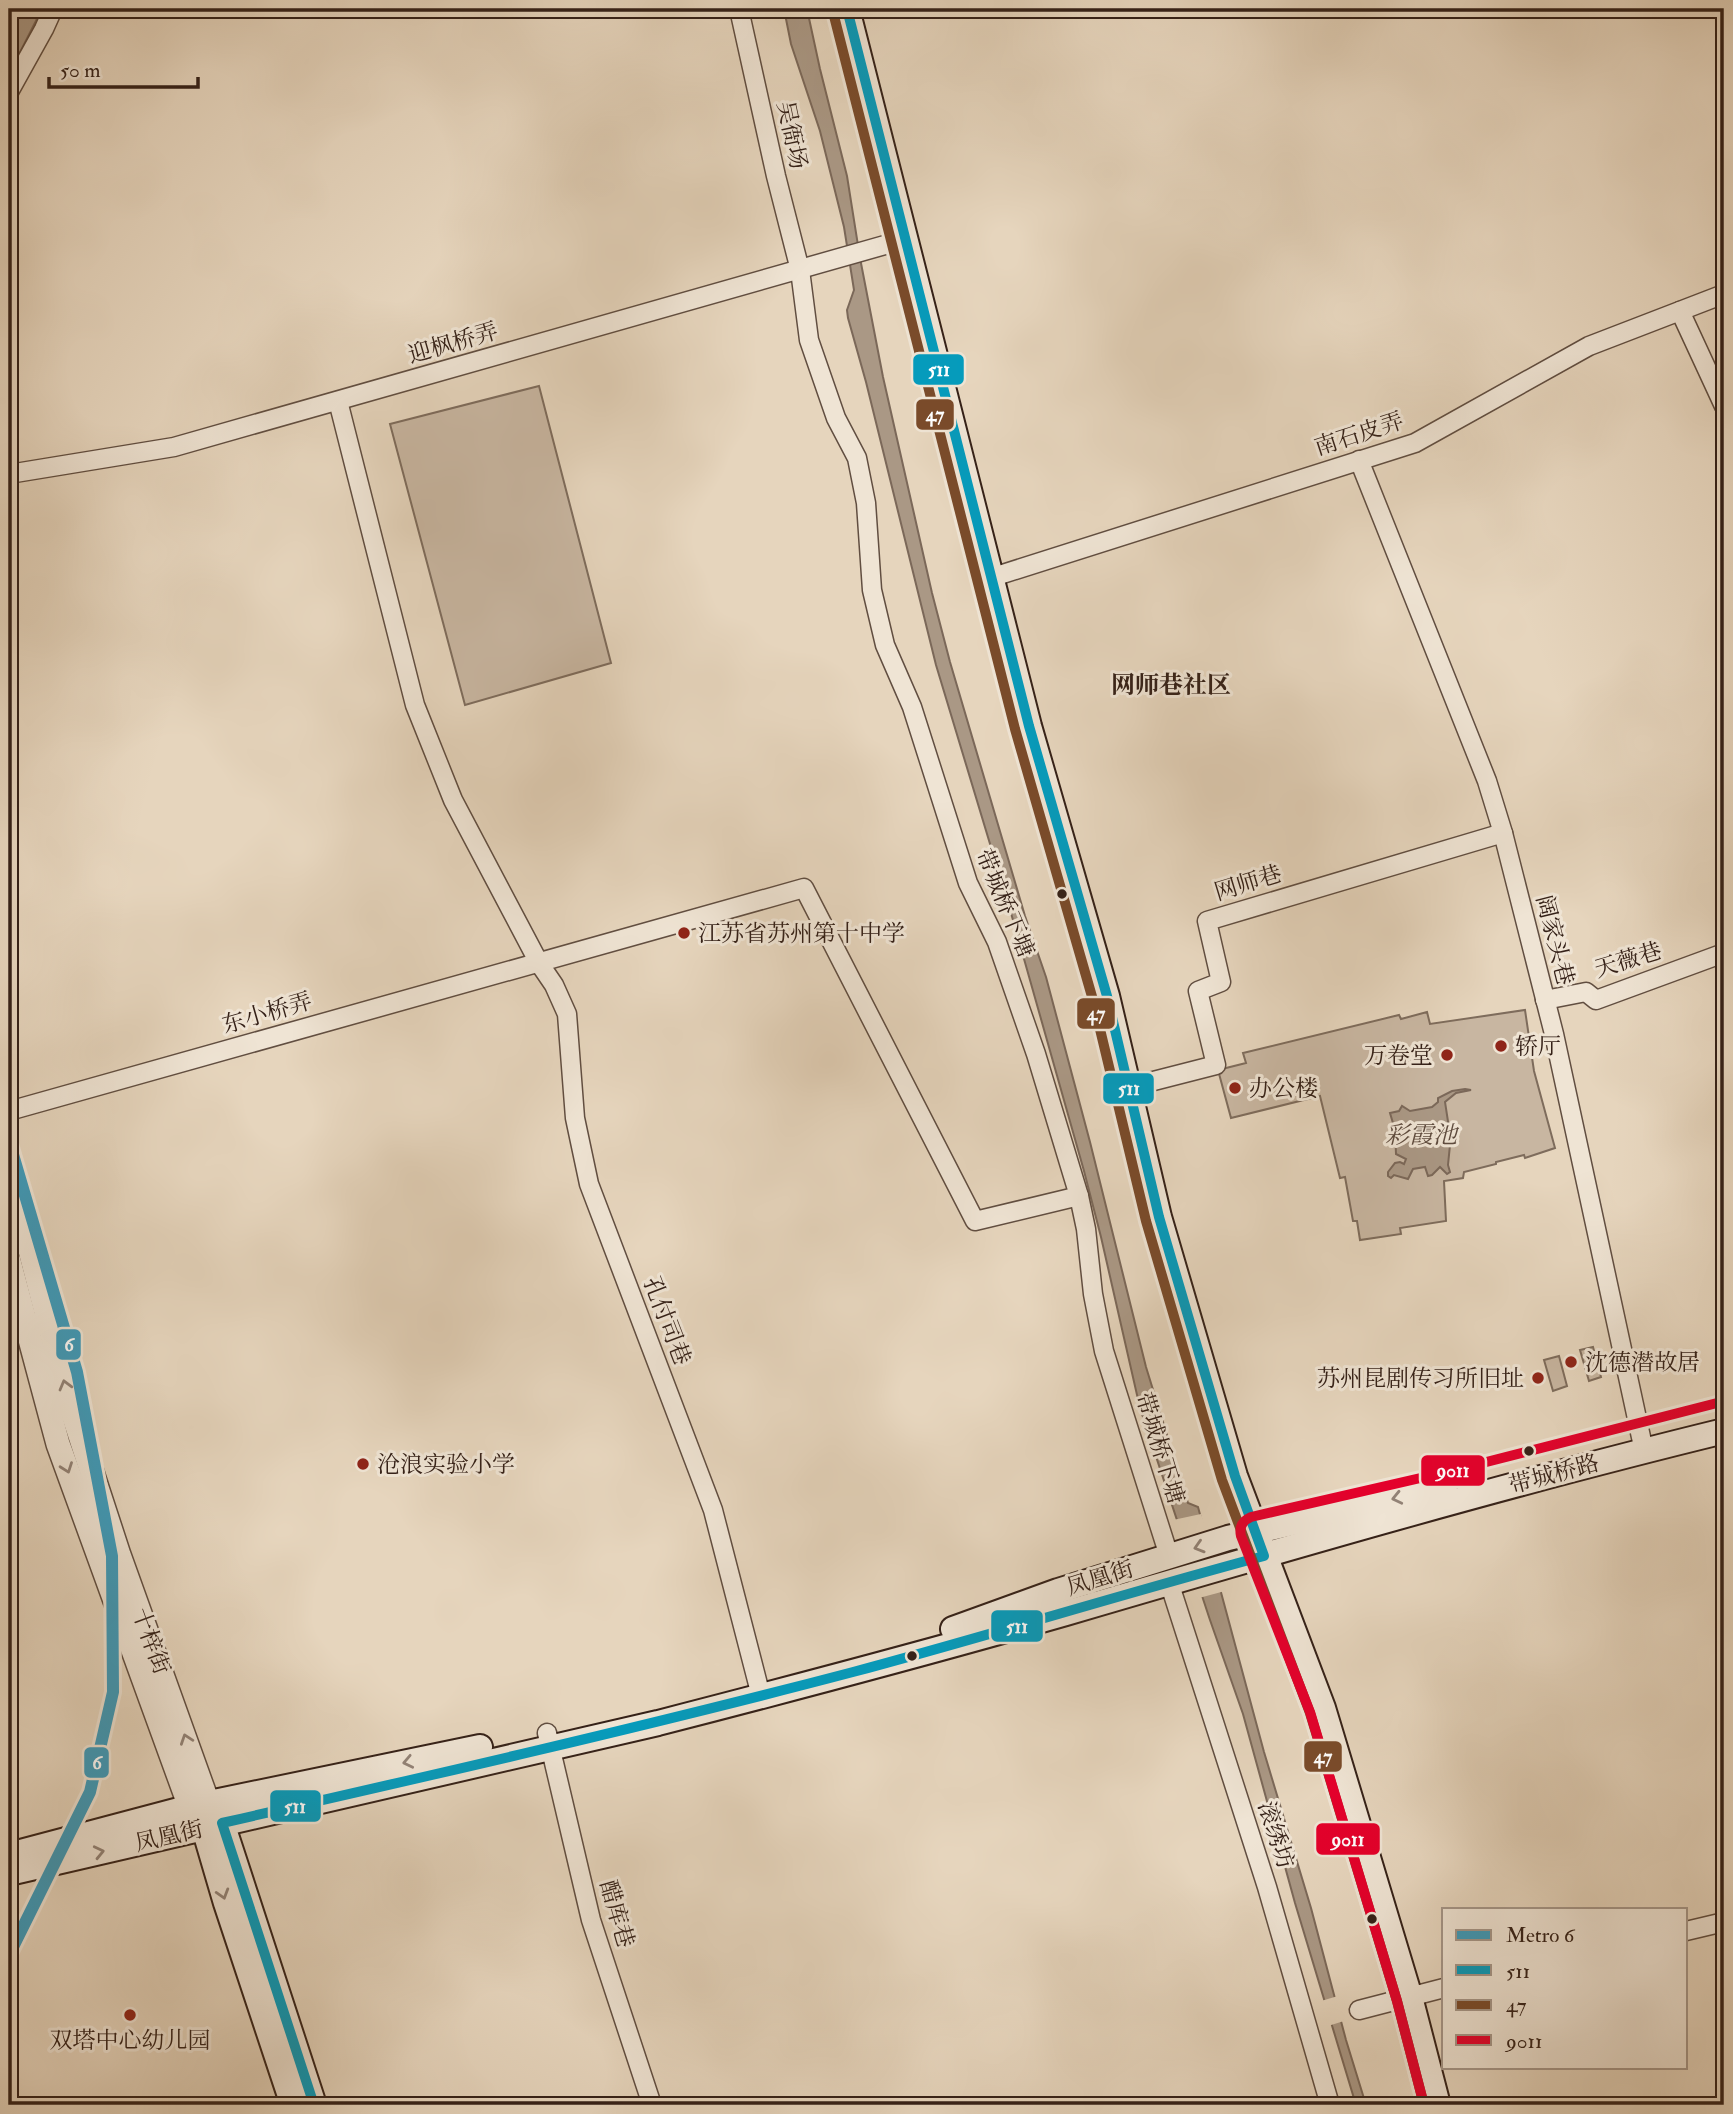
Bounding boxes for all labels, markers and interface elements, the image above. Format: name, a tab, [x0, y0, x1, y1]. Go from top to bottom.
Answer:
scale bar	[49, 46, 198, 90]
text: 50 m	[60, 57, 101, 84]
street label: 吴衙场	[771, 98, 813, 172]
street label: 迎枫桥弄	[405, 316, 501, 370]
line badge: 511	[912, 353, 965, 386]
text: 511	[928, 358, 950, 382]
line badge: 47	[915, 398, 955, 431]
text: 47	[925, 403, 945, 427]
street label: 南石皮弄	[1311, 406, 1407, 462]
district label: 网师巷社区	[1111, 670, 1231, 701]
street label: 带城桥下塘	[969, 844, 1041, 962]
street label: 网师巷	[1211, 859, 1285, 907]
unlabelled marker	[1055, 887, 1069, 901]
street label: 阔家头巷	[1530, 892, 1580, 988]
place label: 江苏省苏州第十中学	[698, 919, 905, 948]
marker: 江苏省苏州第十中学	[676, 925, 692, 941]
street label: 天薇巷	[1591, 936, 1665, 984]
street label: 东小桥弄	[219, 986, 315, 1040]
line badge: 47	[1076, 997, 1116, 1030]
text: 47	[1086, 1002, 1106, 1026]
place label: 轿厅	[1515, 1032, 1561, 1061]
marker: 轿厅	[1493, 1038, 1509, 1054]
place label: 万卷堂	[1364, 1041, 1433, 1070]
marker: 万卷堂	[1439, 1047, 1455, 1063]
line badge: 511	[1102, 1072, 1155, 1105]
place label: 办公楼	[1249, 1074, 1318, 1103]
text: 511	[1118, 1077, 1140, 1101]
marker: 办公楼	[1227, 1080, 1243, 1096]
water label: 彩霞池	[1385, 1120, 1460, 1151]
street label: 孔付司巷	[637, 1273, 697, 1369]
line badge: 6	[55, 1328, 82, 1361]
text: 6	[64, 1333, 75, 1357]
place label: 沈德潜故居	[1585, 1348, 1700, 1377]
marker: 沈德潜故居	[1563, 1354, 1579, 1370]
place label: 苏州昆剧传习所旧址	[1317, 1364, 1524, 1393]
marker: 苏州昆剧传习所旧址	[1530, 1370, 1546, 1386]
one-way arrow	[58, 1379, 73, 1391]
street label: 带城桥下塘	[1129, 1389, 1191, 1507]
unlabelled marker	[1522, 1444, 1536, 1458]
street label: 带城桥路	[1506, 1448, 1602, 1500]
place label: 沧浪实验小学	[377, 1450, 515, 1479]
line badge: 9011	[1420, 1454, 1486, 1487]
marker: 沧浪实验小学	[355, 1456, 371, 1472]
text: 9011	[1435, 1459, 1470, 1483]
one-way arrow	[59, 1462, 73, 1474]
one-way arrow	[1391, 1490, 1403, 1504]
one-way arrow	[1193, 1539, 1205, 1554]
street label: 凤凰街	[1063, 1554, 1137, 1602]
street label: 十梓街	[126, 1604, 176, 1678]
line badge: 511	[990, 1609, 1044, 1643]
text: 511	[1006, 1615, 1028, 1639]
unlabelled marker	[905, 1649, 919, 1663]
one-way arrow	[180, 1733, 194, 1745]
line badge: 47	[1303, 1740, 1343, 1773]
text: 47	[1313, 1745, 1333, 1769]
line badge: 6	[83, 1746, 110, 1779]
text: 6	[92, 1751, 103, 1775]
one-way arrow	[402, 1754, 414, 1769]
line badge: 511	[269, 1789, 322, 1823]
text: 511	[284, 1795, 306, 1819]
street label: 滚绣坊	[1252, 1798, 1300, 1872]
street label: 凤凰街	[132, 1814, 206, 1858]
line badge: 9011	[1315, 1822, 1381, 1856]
text: 9011	[1330, 1828, 1365, 1852]
one-way arrow	[93, 1846, 105, 1861]
street label: 醋库巷	[594, 1877, 640, 1951]
one-way arrow	[215, 1887, 230, 1899]
legend	[1442, 1908, 1688, 2068]
unlabelled marker	[1365, 1912, 1379, 1926]
text: Metro 6	[1506, 1922, 1576, 1949]
text: 511	[1506, 1958, 1530, 1985]
text: 47	[1506, 1992, 1527, 2019]
marker: 双塔中心幼儿园	[122, 2007, 138, 2023]
place label: 双塔中心幼儿园	[50, 2026, 211, 2055]
text: 9011	[1504, 2028, 1542, 2055]

